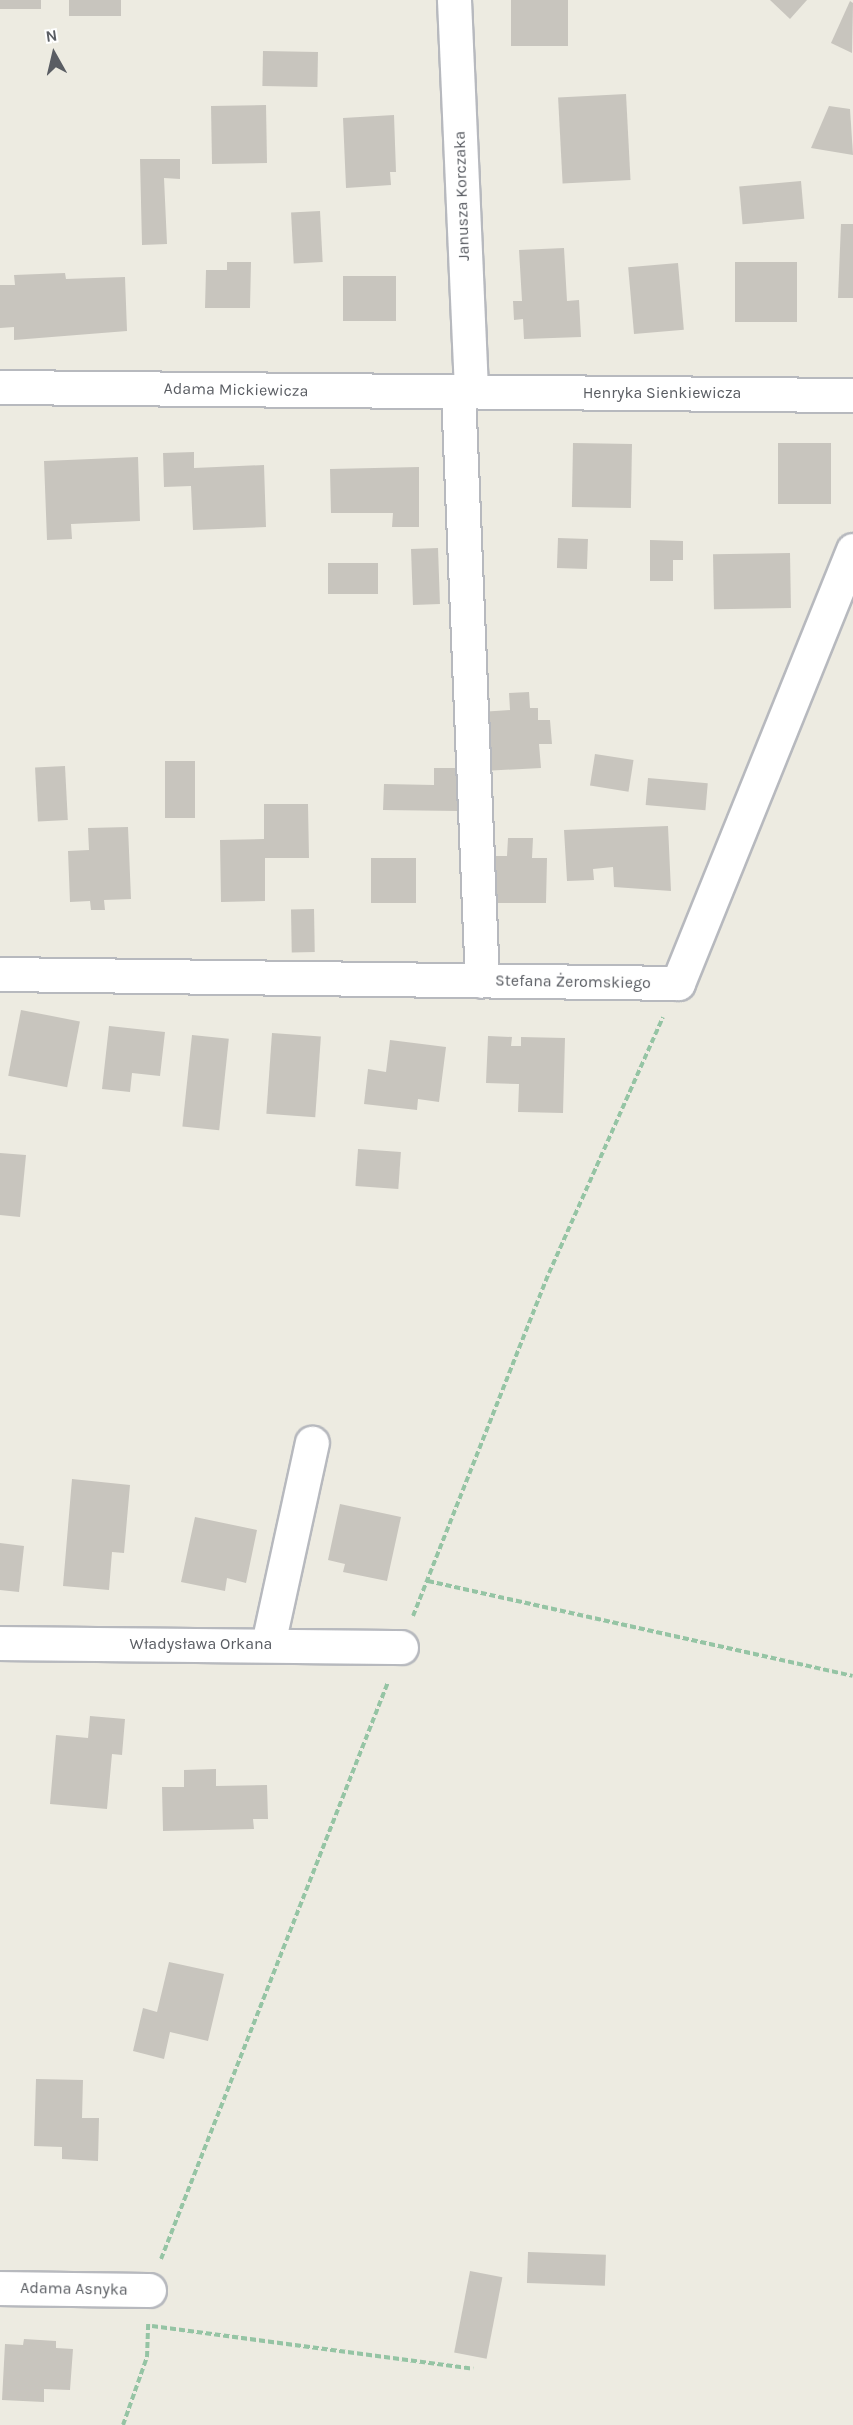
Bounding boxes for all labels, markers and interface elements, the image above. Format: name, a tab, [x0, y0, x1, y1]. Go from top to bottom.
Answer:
north arrow	[24, 24, 84, 84]
text: N	[44, 25, 58, 46]
street label: Janusza Korczaka	[450, 131, 474, 261]
street label: Adama Mickiewicza	[164, 379, 308, 401]
street label: Henryka Sienkiewicza	[583, 383, 741, 403]
street label: Stefana Żeromskiego	[495, 971, 651, 993]
street label: Władysława Orkana	[130, 1634, 272, 1654]
street label: Adama Asnyka	[20, 2278, 128, 2300]

